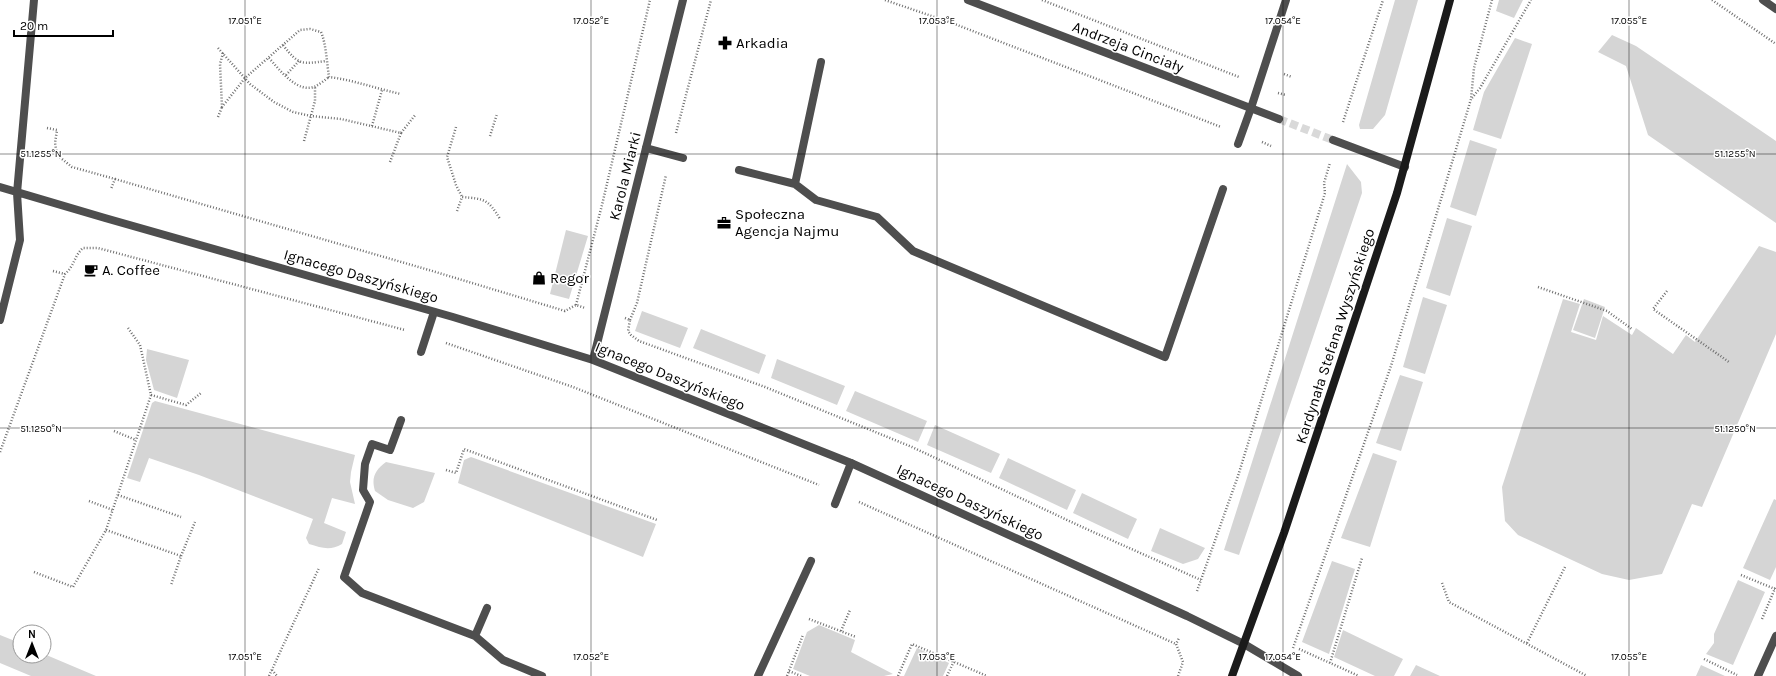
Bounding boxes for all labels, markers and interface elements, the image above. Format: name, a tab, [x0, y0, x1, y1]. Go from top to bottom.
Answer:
scale bar	[14, 12, 113, 38]
text: 17.051°E	[228, 15, 262, 27]
text: 17.052°E	[573, 15, 609, 27]
text: 17.053°E	[919, 15, 955, 27]
text: 17.054°E	[1265, 15, 1301, 27]
text: 17.055°E	[1611, 15, 1647, 27]
street label: Andrzeja Cinciały	[1070, 18, 1186, 76]
text: 20 m	[20, 19, 48, 33]
place label: Arkadia	[736, 34, 788, 52]
pharmacy icon: Arkadia	[717, 35, 733, 51]
street label: Karola Miarki	[605, 130, 645, 222]
text: 51.1255°N	[20, 148, 62, 160]
text: 51.1255°N	[1714, 148, 1756, 160]
place label: Społeczna Agencja Najmu	[735, 205, 839, 240]
office icon: Społeczna Agencja Najmu	[716, 215, 732, 231]
street label: Kardynała Stefana Wyszyńskiego	[1292, 226, 1378, 446]
street label: Ignacego Daszyńskiego	[282, 245, 440, 307]
place label: A. Coffee	[102, 261, 160, 279]
cafe icon: A. Coffee	[83, 262, 99, 278]
place label: Regor	[550, 269, 590, 287]
shop icon: Regor	[531, 270, 547, 286]
street label: Ignacego Daszyńskiego	[592, 338, 748, 414]
text: 51.1250°N	[20, 423, 62, 435]
text: 51.1250°N	[1714, 423, 1756, 435]
street label: Ignacego Daszyńskiego	[894, 460, 1046, 544]
north arrow	[12, 624, 52, 664]
text: N	[28, 628, 36, 641]
text: 17.051°E	[228, 651, 262, 663]
text: 17.052°E	[573, 651, 609, 663]
text: 17.053°E	[919, 651, 955, 663]
text: 17.054°E	[1265, 651, 1301, 663]
text: 17.055°E	[1611, 651, 1647, 663]

